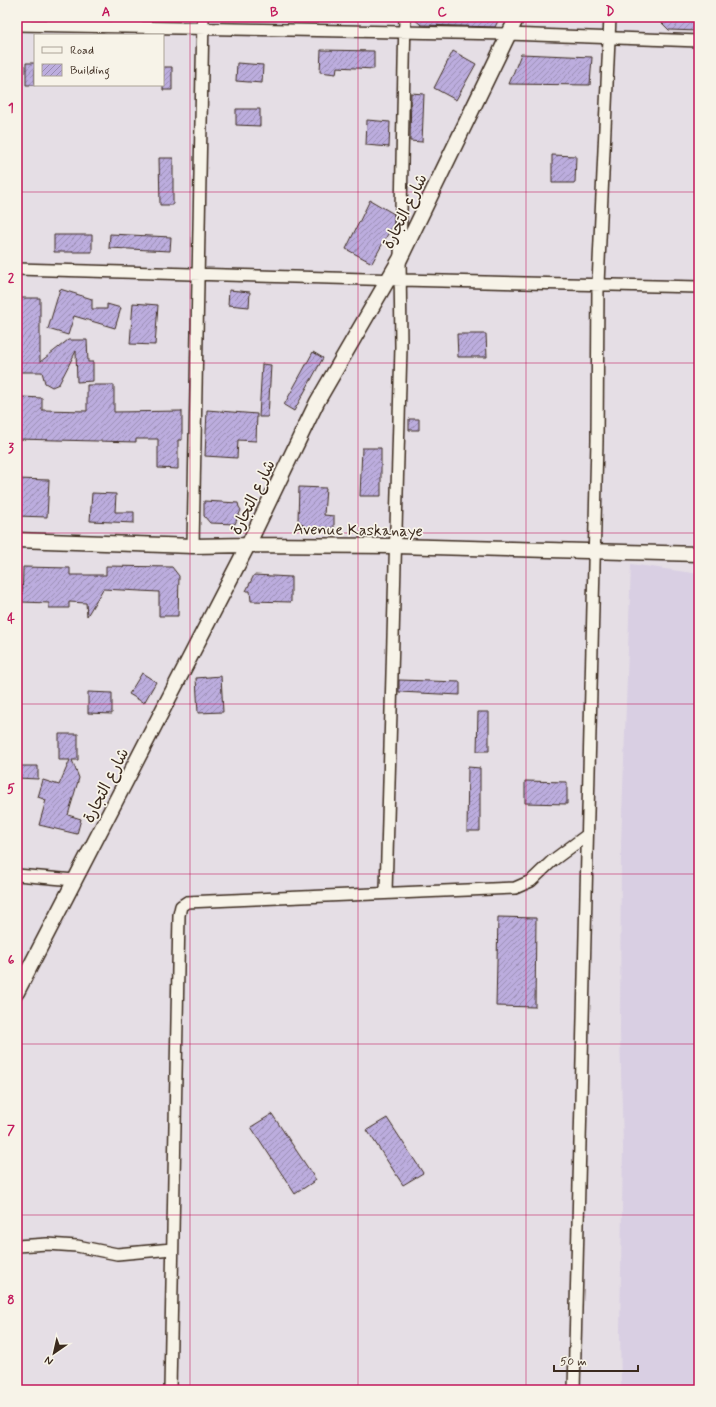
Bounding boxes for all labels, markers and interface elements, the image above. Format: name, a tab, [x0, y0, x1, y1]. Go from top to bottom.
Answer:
text: A	[102, 4, 110, 21]
text: B	[270, 4, 279, 21]
text: C	[437, 4, 447, 21]
text: D	[606, 4, 615, 21]
legend	[34, 34, 164, 86]
text: Road	[70, 43, 94, 59]
text: Building	[70, 63, 110, 80]
text: 1	[8, 100, 14, 117]
street label: شارع التجارة	[378, 171, 433, 253]
text: 2	[8, 270, 15, 287]
text: 3	[8, 440, 14, 457]
street label: شارع التجارة	[226, 457, 281, 539]
street label: Avenue Kaskanaye	[293, 519, 423, 542]
text: 4	[7, 611, 15, 628]
street label: شارع التجارة	[79, 745, 134, 827]
text: 5	[7, 781, 15, 798]
text: 6	[8, 952, 15, 969]
text: 7	[7, 1122, 15, 1139]
text: 8	[7, 1292, 15, 1309]
north arrow	[34, 1333, 74, 1373]
scale bar	[554, 1347, 638, 1373]
text: N	[42, 1353, 56, 1368]
text: 50 m	[560, 1354, 587, 1370]

